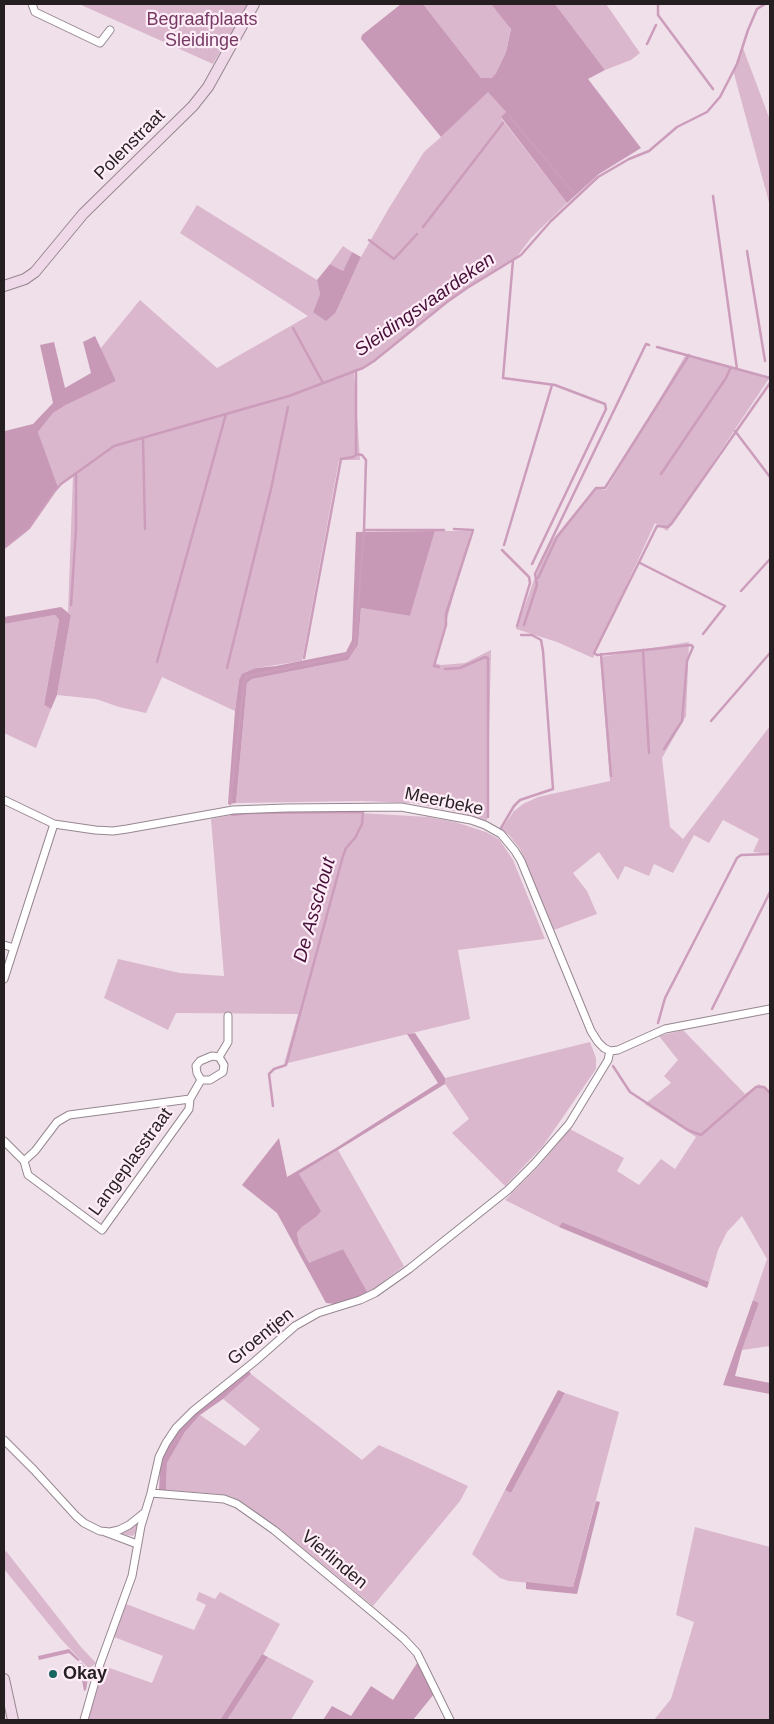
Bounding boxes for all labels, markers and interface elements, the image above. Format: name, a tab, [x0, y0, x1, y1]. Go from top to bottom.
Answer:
park label: Begraafplaats Sleidinge	[146, 9, 258, 52]
street label: Polenstraat	[90, 105, 170, 185]
water label: Sleidingsvaardeken	[351, 248, 499, 362]
street label: Meerbeke	[403, 783, 485, 821]
water label: De Asschout	[289, 855, 341, 965]
street label: Langeplasstraat	[85, 1104, 177, 1220]
street label: Groentjen	[223, 1304, 299, 1370]
street label: Vierlinden	[297, 1526, 371, 1594]
place label: Okay	[63, 1663, 107, 1685]
marker: Okay	[47, 1668, 59, 1680]

